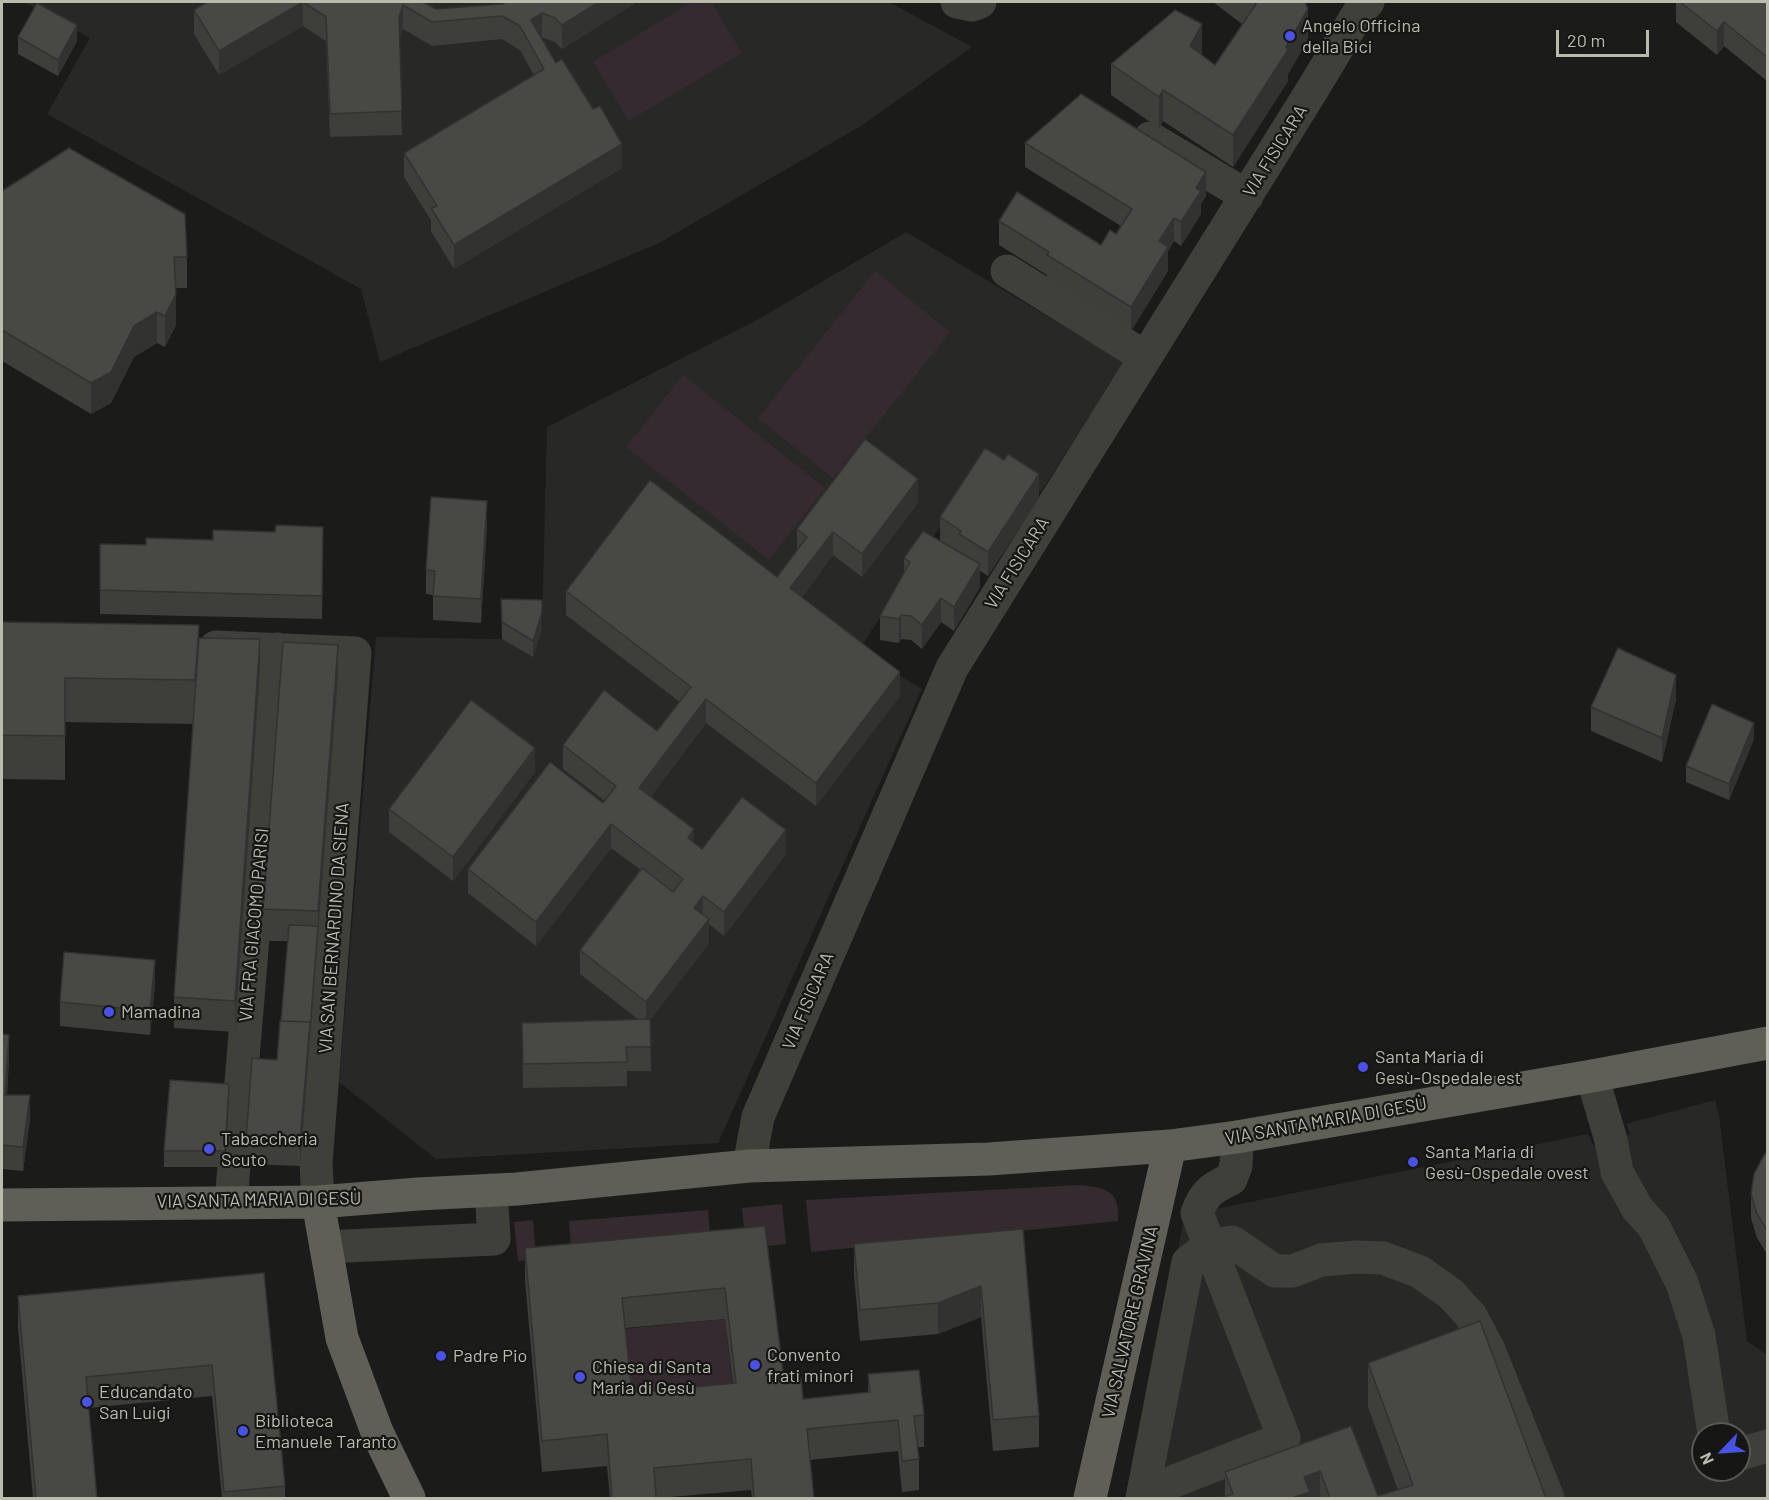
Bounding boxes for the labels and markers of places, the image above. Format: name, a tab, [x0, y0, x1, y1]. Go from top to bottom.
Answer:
place label: Angelo Officina della Bici	[1302, 15, 1420, 57]
marker: Angelo Officina della Bici	[1283, 29, 1297, 43]
place label: Mamadina	[121, 1001, 200, 1023]
marker: Mamadina	[102, 1005, 116, 1019]
place label: Santa Maria di Gesù-Ospedale est	[1375, 1046, 1521, 1088]
marker: Santa Maria di Gesù-Ospedale est	[1356, 1060, 1370, 1074]
place label: Tabaccheria Scuto	[221, 1128, 317, 1170]
place label: Santa Maria di Gesù-Ospedale ovest	[1425, 1141, 1589, 1184]
marker: Tabaccheria Scuto	[202, 1142, 216, 1156]
marker: Santa Maria di Gesù-Ospedale ovest	[1406, 1155, 1420, 1169]
place label: Convento frati minori	[767, 1344, 854, 1386]
place label: Padre Pio	[453, 1345, 527, 1367]
marker: Padre Pio	[434, 1349, 448, 1363]
place label: Chiesa di Santa Maria di Gesù	[592, 1356, 711, 1398]
marker: Convento frati minori	[748, 1358, 762, 1372]
marker: Chiesa di Santa Maria di Gesù	[573, 1370, 587, 1384]
place label: Educandato San Luigi	[99, 1381, 193, 1424]
marker: Educandato San Luigi	[80, 1395, 94, 1409]
place label: Biblioteca Emanuele Taranto	[255, 1410, 397, 1452]
marker: Biblioteca Emanuele Taranto	[236, 1424, 250, 1438]

